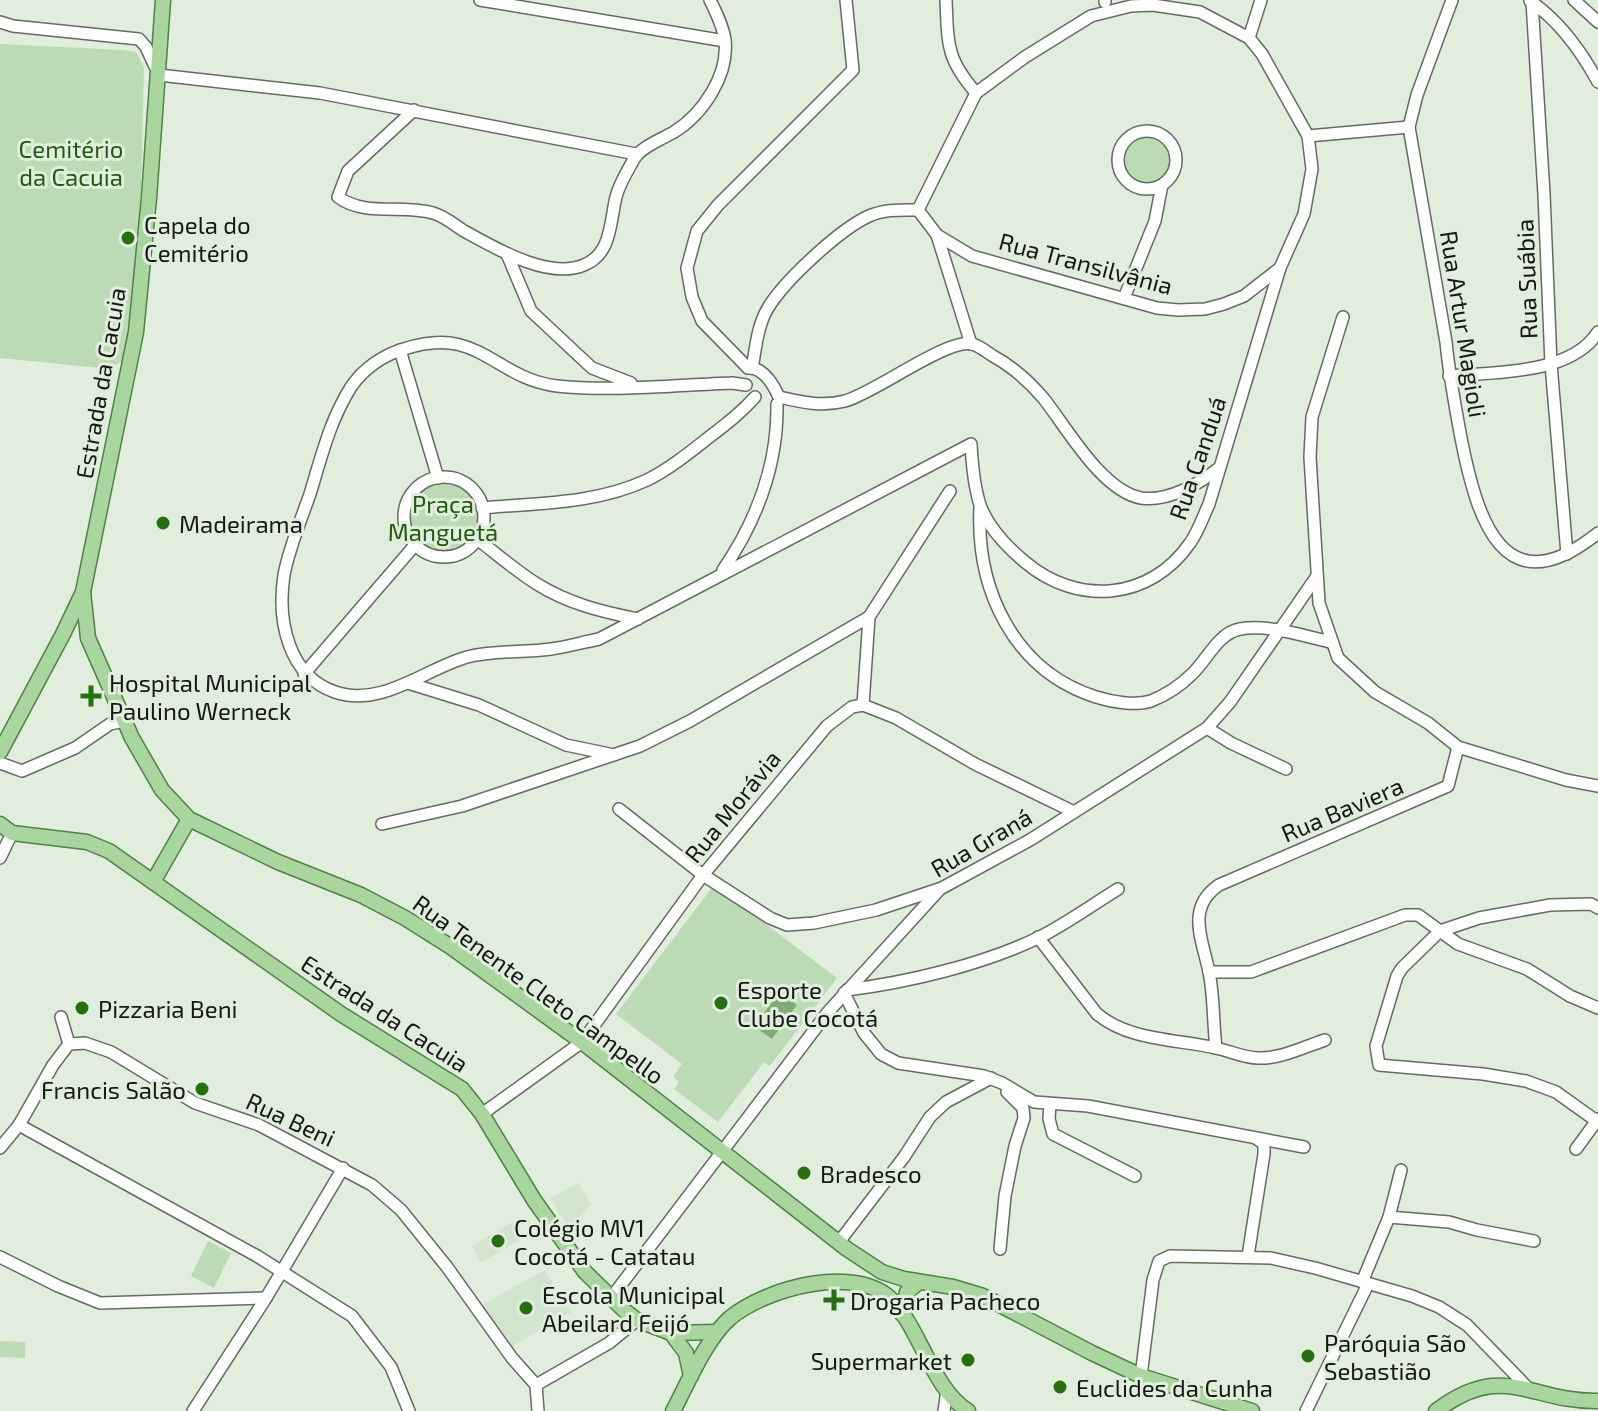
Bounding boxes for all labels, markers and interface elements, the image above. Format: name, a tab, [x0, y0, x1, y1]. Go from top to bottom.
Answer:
park label: Cemitério da Cacuia	[19, 134, 123, 191]
place label: Capela do Cemitério	[144, 210, 251, 267]
street label: Rua Suábia	[1509, 218, 1543, 340]
street label: Rua Transilvânia	[996, 226, 1176, 300]
marker: Capela do Cemitério	[119, 229, 137, 247]
street label: Rua Artur Magioli	[1435, 229, 1493, 419]
street label: Estrada da Cacuia	[69, 285, 131, 481]
street label: Rua Canduá	[1162, 393, 1232, 523]
park label: Praça Manguetá	[388, 489, 498, 546]
place label: Madeirama	[179, 509, 303, 538]
marker: Madeirama	[154, 514, 172, 532]
place label: Hospital Municipal Paulino Werneck	[109, 668, 311, 725]
marker: Hospital Municipal Paulino Werneck	[80, 685, 102, 707]
street label: Rua Morávia	[678, 744, 786, 868]
street label: Rua Baviera	[1277, 770, 1407, 848]
street label: Rua Graná	[925, 801, 1037, 883]
street label: Rua Tenente Cleto Campello	[408, 888, 670, 1090]
street label: Estrada da Cacuia	[296, 948, 474, 1078]
place label: Esporte Clube Cocotá	[737, 975, 878, 1032]
place label: Pizzaria Beni	[98, 994, 238, 1023]
marker: Esporte Clube Cocotá	[712, 994, 730, 1012]
marker: Pizzaria Beni	[73, 999, 91, 1017]
place label: Francis Salão	[41, 1075, 186, 1104]
marker: Francis Salão	[193, 1080, 211, 1098]
street label: Rua Beni	[242, 1086, 340, 1152]
place label: Bradesco	[820, 1159, 922, 1188]
marker: Bradesco	[795, 1164, 813, 1182]
place label: Colégio MV1 Cocotá - Catatau	[514, 1213, 695, 1270]
marker: Colégio MV1 Cocotá - Catatau	[489, 1232, 507, 1250]
place label: Escola Municipal Abeilard Feijó	[542, 1280, 725, 1337]
place label: Drogaria Pacheco	[850, 1286, 1040, 1315]
marker: Drogaria Pacheco	[825, 1291, 843, 1309]
marker: Escola Municipal Abeilard Feijó	[517, 1299, 535, 1317]
place label: Paróquia São Sebastião	[1324, 1328, 1466, 1385]
place label: Supermarket	[811, 1346, 952, 1375]
marker: Paróquia São Sebastião	[1299, 1347, 1317, 1365]
marker: Supermarket	[959, 1351, 977, 1369]
place label: Euclides da Cunha	[1076, 1373, 1273, 1402]
marker: Euclides da Cunha	[1051, 1378, 1069, 1396]

